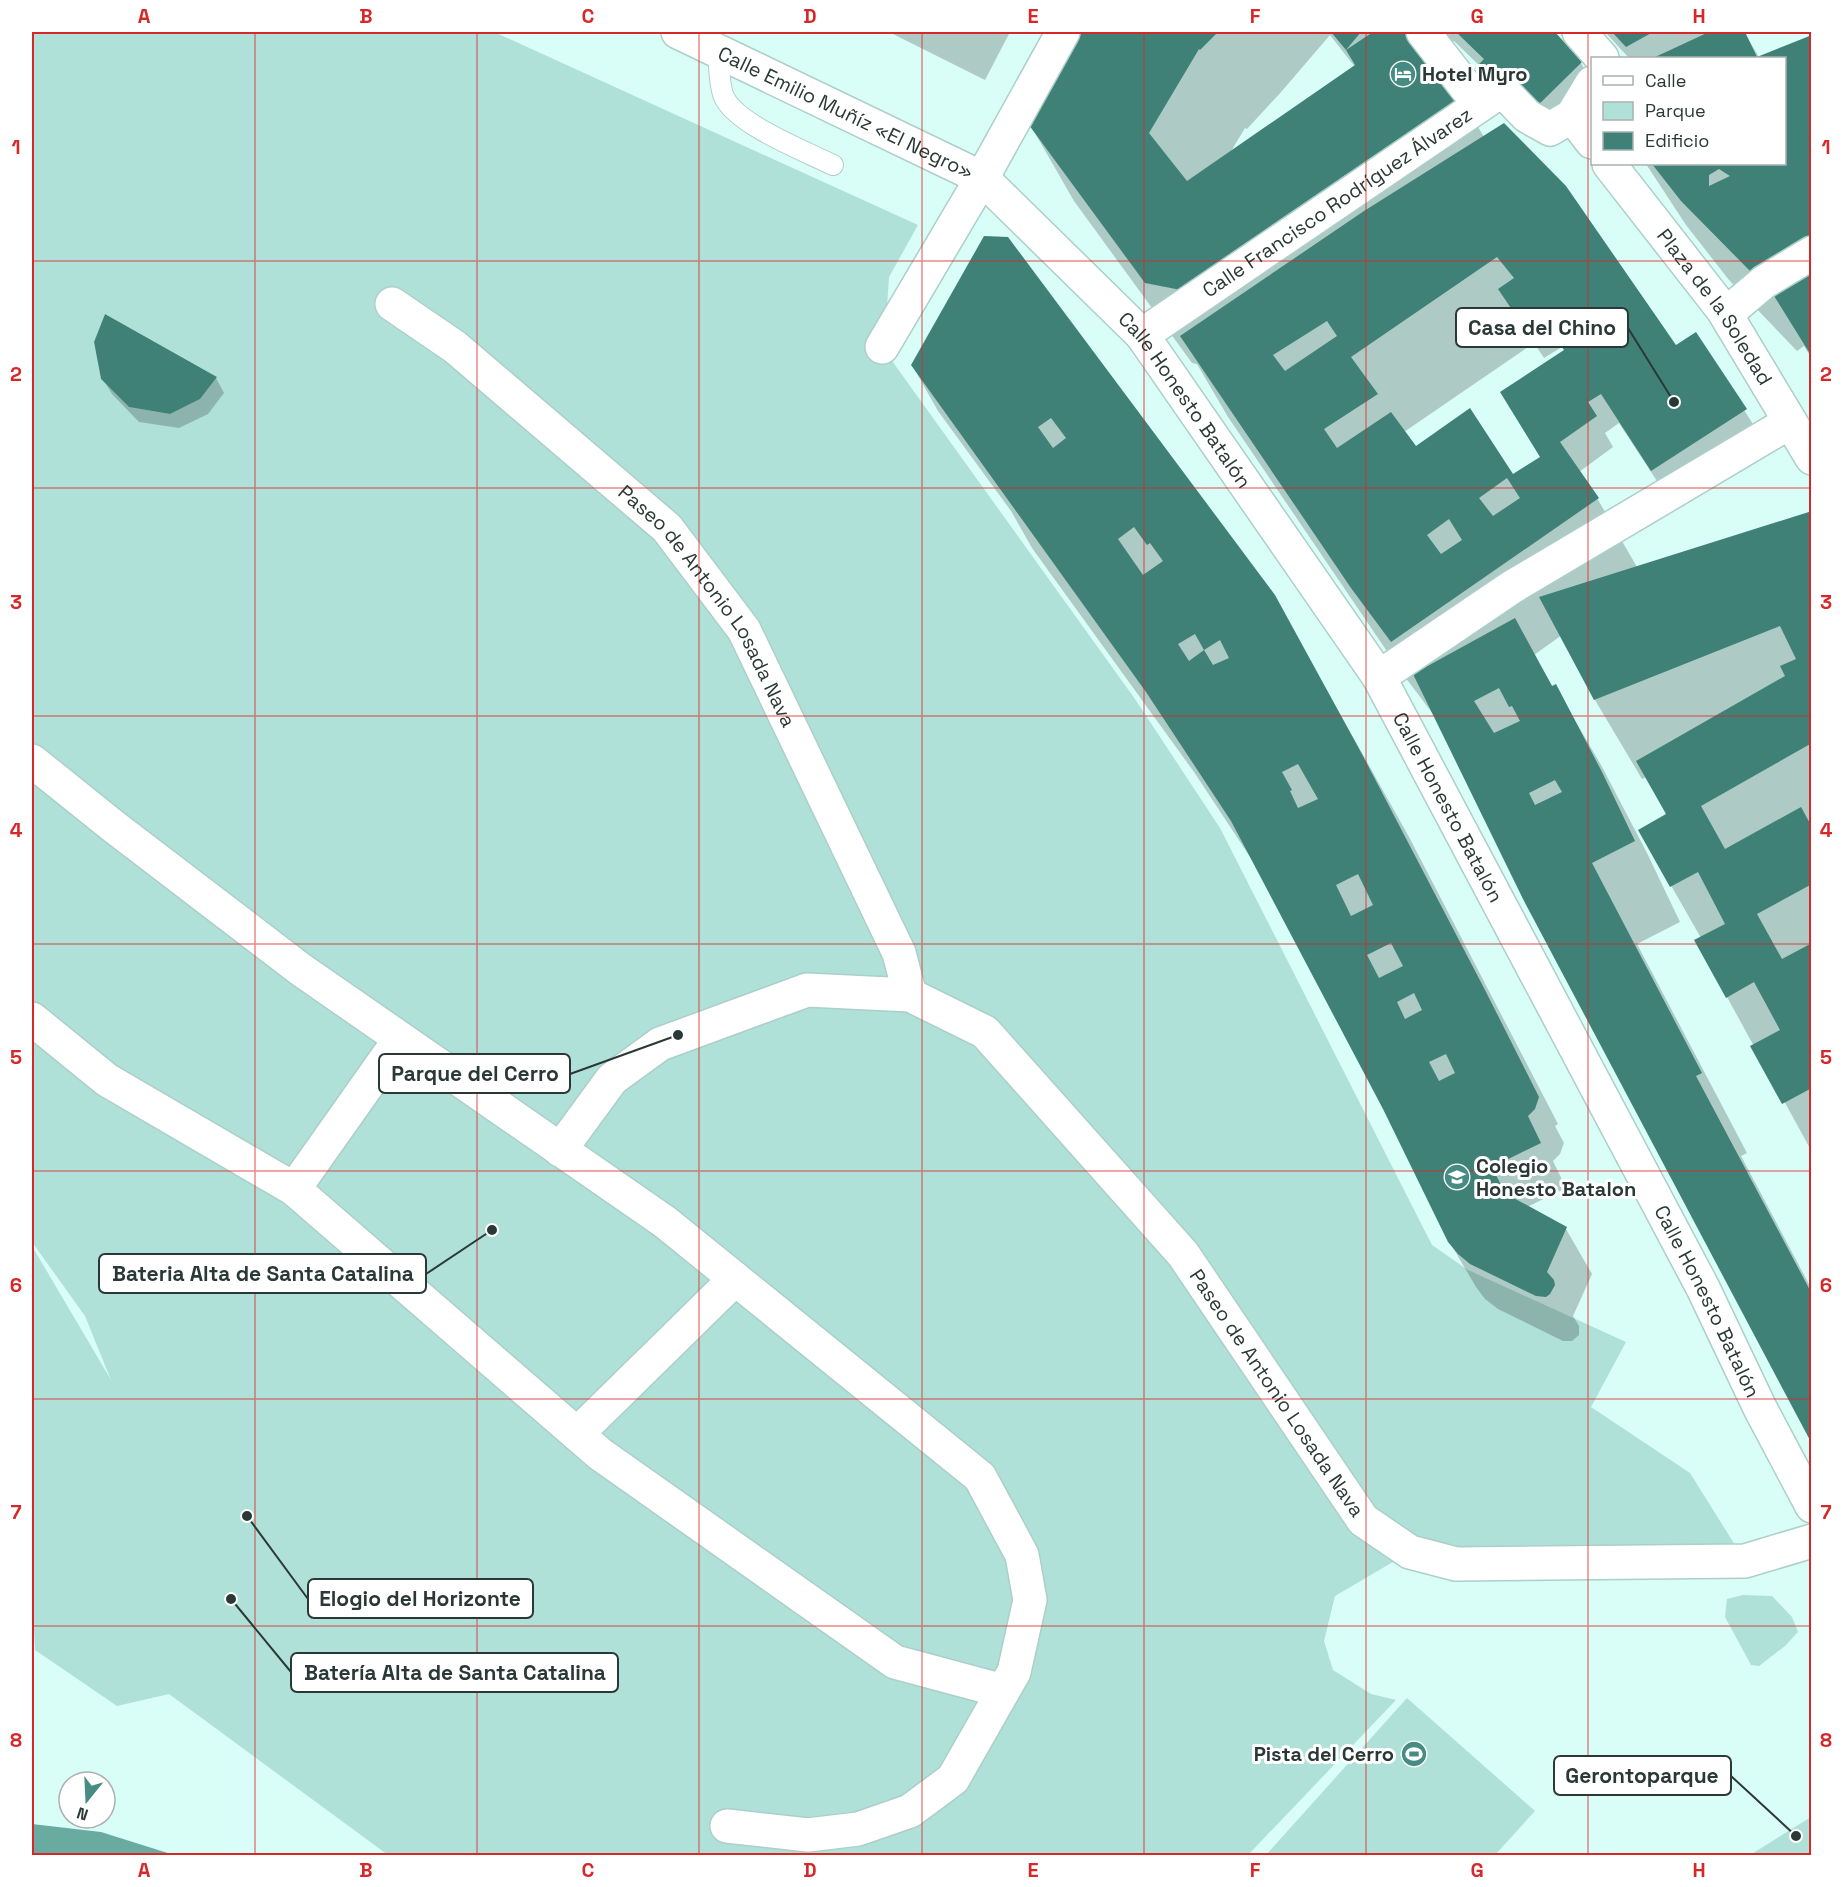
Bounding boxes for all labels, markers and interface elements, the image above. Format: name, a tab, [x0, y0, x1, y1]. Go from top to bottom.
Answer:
text: A	[138, 3, 151, 29]
text: B	[359, 3, 373, 29]
text: C	[582, 3, 595, 29]
text: D	[803, 3, 817, 29]
text: E	[1027, 3, 1039, 29]
text: F	[1250, 3, 1261, 29]
text: G	[1470, 3, 1484, 29]
text: H	[1692, 3, 1706, 29]
street label: Calle Emilio Muñíz «El Negro»	[714, 40, 978, 185]
legend	[1591, 57, 1786, 165]
hotel icon: Hotel Myro	[1388, 59, 1418, 89]
place label: Hotel Myro	[1422, 61, 1528, 87]
text: Calle	[1645, 69, 1686, 92]
text: Parque	[1645, 99, 1706, 122]
street label: Calle Francisco Rodríguez Álvarez	[1197, 101, 1477, 303]
text: Edificio	[1645, 129, 1709, 152]
text: 1	[11, 134, 21, 160]
text: 1	[1821, 134, 1831, 160]
street label: Plaza de la Soledad	[1651, 223, 1778, 390]
street label: Calle Honesto Batalón	[1113, 306, 1257, 493]
callout: Casa del Chino	[1456, 308, 1628, 347]
text: Casa del Chino	[1468, 314, 1616, 341]
text: 2	[10, 361, 22, 387]
text: 2	[1820, 361, 1832, 387]
street label: Paseo de Antonio Losada Nava	[613, 479, 802, 731]
text: 3	[10, 589, 22, 615]
text: 3	[1820, 589, 1832, 615]
street label: Calle Honesto Batalón	[1387, 708, 1509, 907]
text: 4	[10, 817, 23, 843]
text: 4	[1820, 817, 1833, 843]
text: 5	[10, 1044, 22, 1070]
text: 5	[1820, 1044, 1832, 1070]
callout: Parque del Cerro	[379, 1054, 570, 1093]
text: Parque del Cerro	[391, 1060, 559, 1087]
place label: Colegio Honesto Batalon	[1476, 1153, 1636, 1202]
school or university icon: Colegio Honesto Batalon	[1442, 1162, 1472, 1192]
street label: Calle Honesto Batalón	[1648, 1201, 1766, 1402]
callout: Bateria Alta de Santa Catalina	[99, 1254, 426, 1293]
text: Bateria Alta de Santa Catalina	[112, 1260, 414, 1287]
street label: Paseo de Antonio Losada Nava	[1184, 1264, 1370, 1522]
text: 6	[10, 1272, 22, 1298]
text: 6	[1820, 1272, 1832, 1298]
text: 7	[10, 1499, 22, 1525]
text: 7	[1820, 1499, 1832, 1525]
callout: Elogio del Horizonte	[308, 1579, 533, 1618]
text: Elogio del Horizonte	[319, 1585, 521, 1612]
callout: Batería Alta de Santa Catalina	[291, 1653, 618, 1692]
text: Batería Alta de Santa Catalina	[304, 1659, 606, 1686]
text: 8	[10, 1727, 22, 1753]
text: 8	[1820, 1727, 1832, 1753]
sports icon: Pista del Cerro	[1399, 1739, 1429, 1769]
place label: Pista del Cerro	[1254, 1741, 1394, 1767]
callout: Gerontoparque	[1554, 1756, 1731, 1795]
text: Gerontoparque	[1565, 1762, 1719, 1789]
north arrow	[57, 1770, 117, 1830]
text: N	[74, 1802, 91, 1825]
text: A	[138, 1857, 151, 1883]
text: B	[359, 1857, 373, 1883]
text: C	[582, 1857, 595, 1883]
text: D	[803, 1857, 817, 1883]
text: E	[1027, 1857, 1039, 1883]
text: F	[1250, 1857, 1261, 1883]
text: G	[1470, 1857, 1484, 1883]
text: H	[1692, 1857, 1706, 1883]

